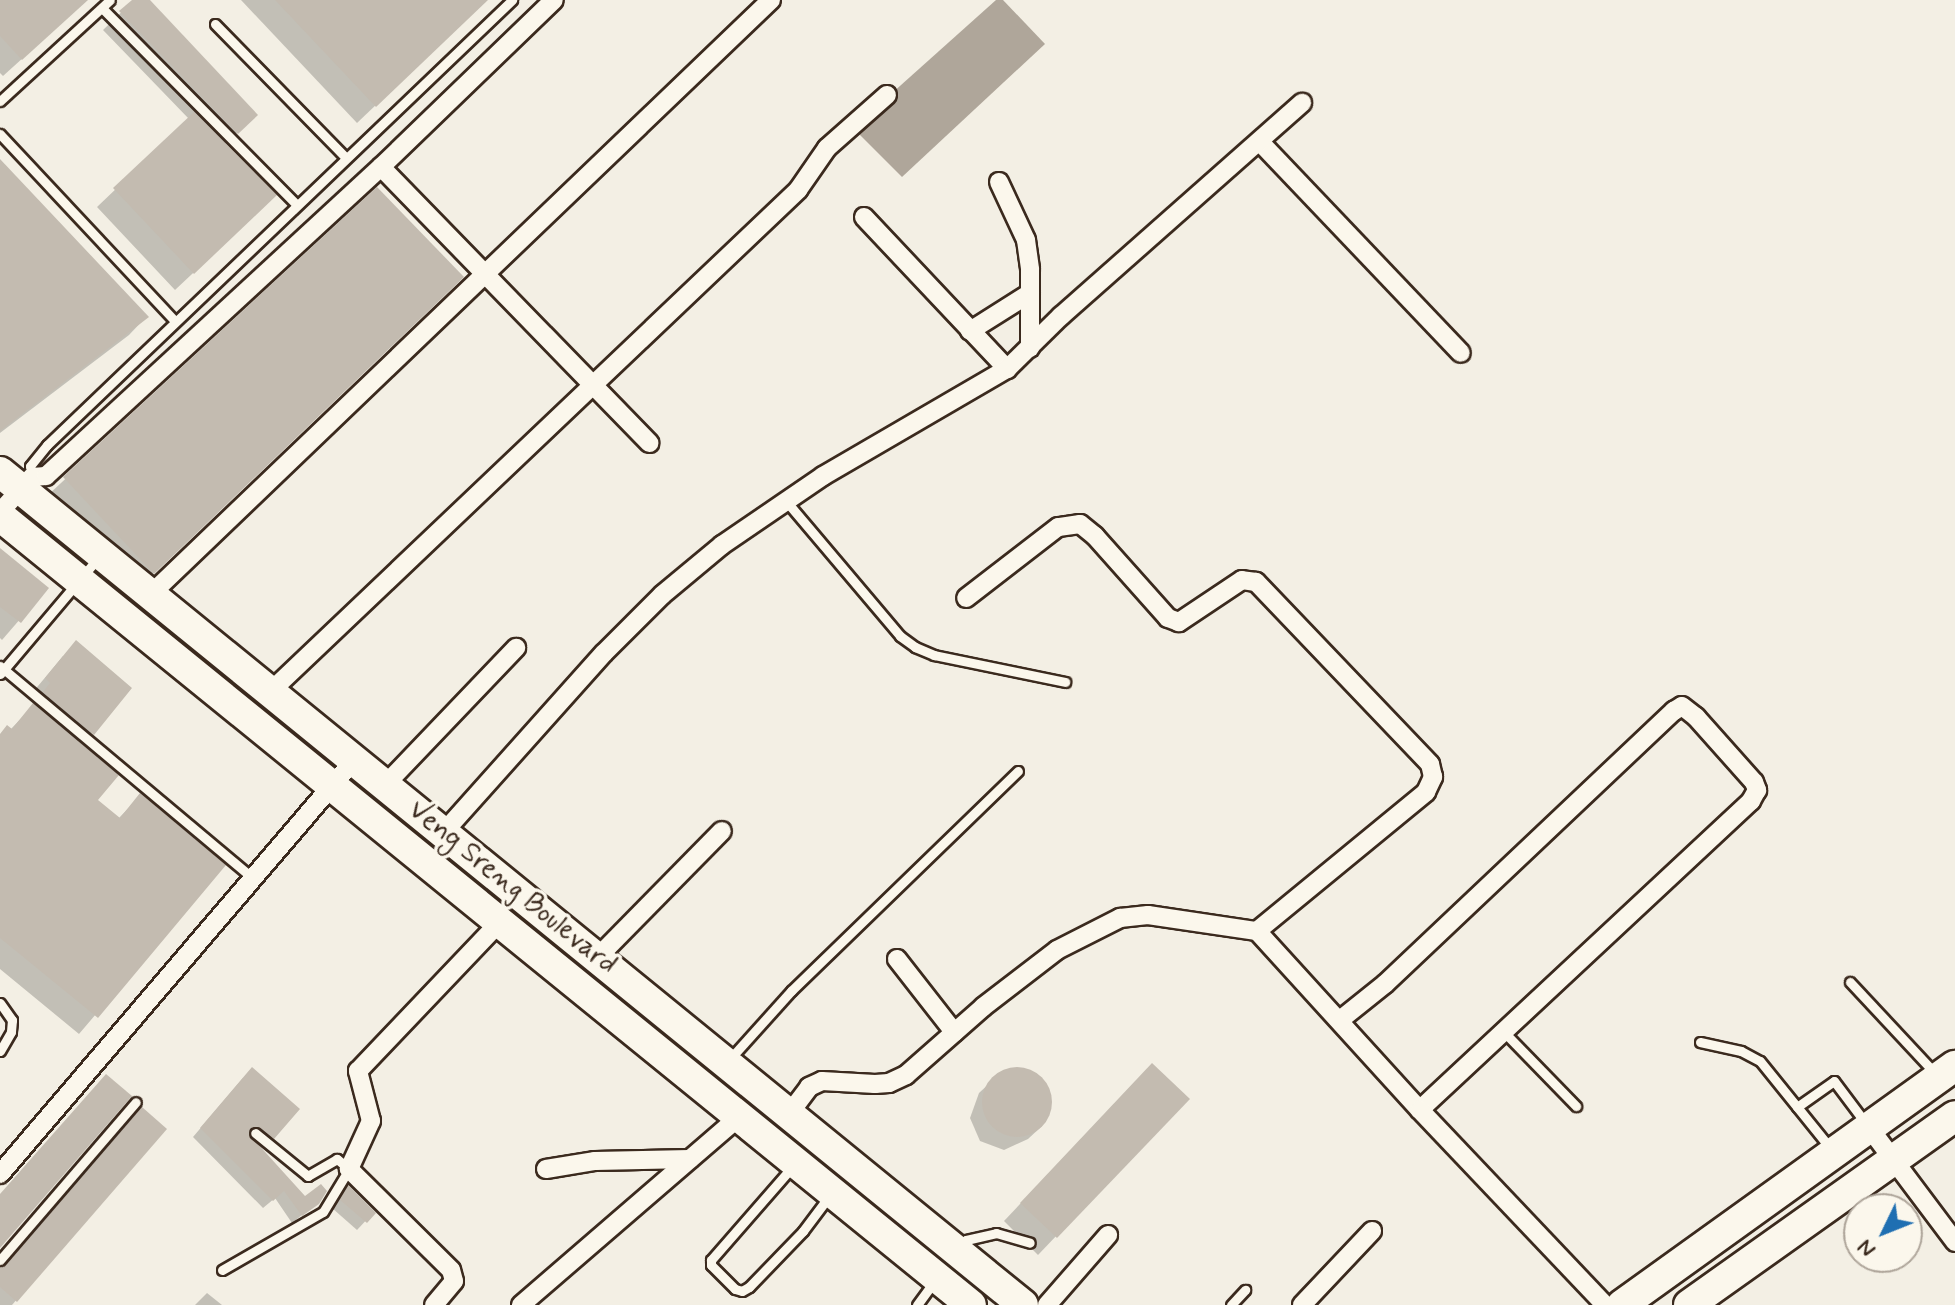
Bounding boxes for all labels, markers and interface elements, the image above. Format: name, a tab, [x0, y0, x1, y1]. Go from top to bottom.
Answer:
street label: Veng Sreng Boulevard	[401, 793, 623, 983]
north arrow	[1843, 1193, 1923, 1273]
text: N	[1852, 1233, 1882, 1263]

